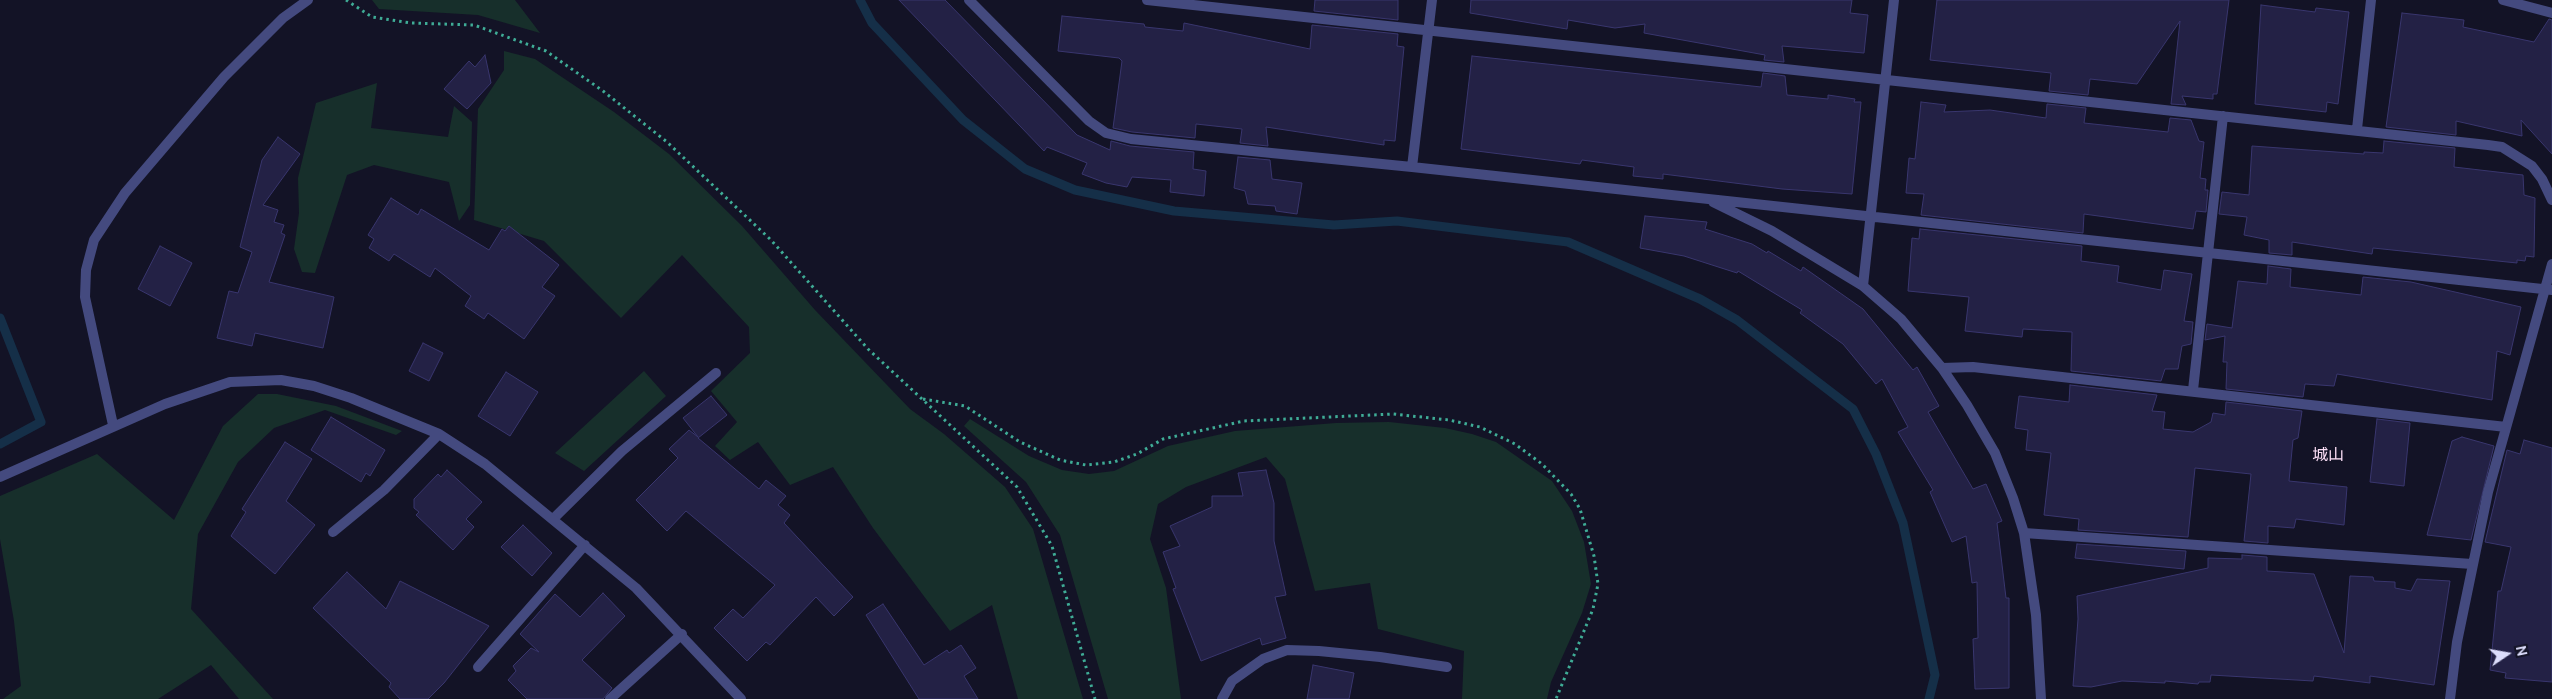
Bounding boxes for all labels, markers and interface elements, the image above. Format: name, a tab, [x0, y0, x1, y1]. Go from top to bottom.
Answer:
district label: 城山	[2312, 445, 2344, 465]
north arrow	[2482, 629, 2532, 679]
text: N	[2513, 644, 2531, 658]

